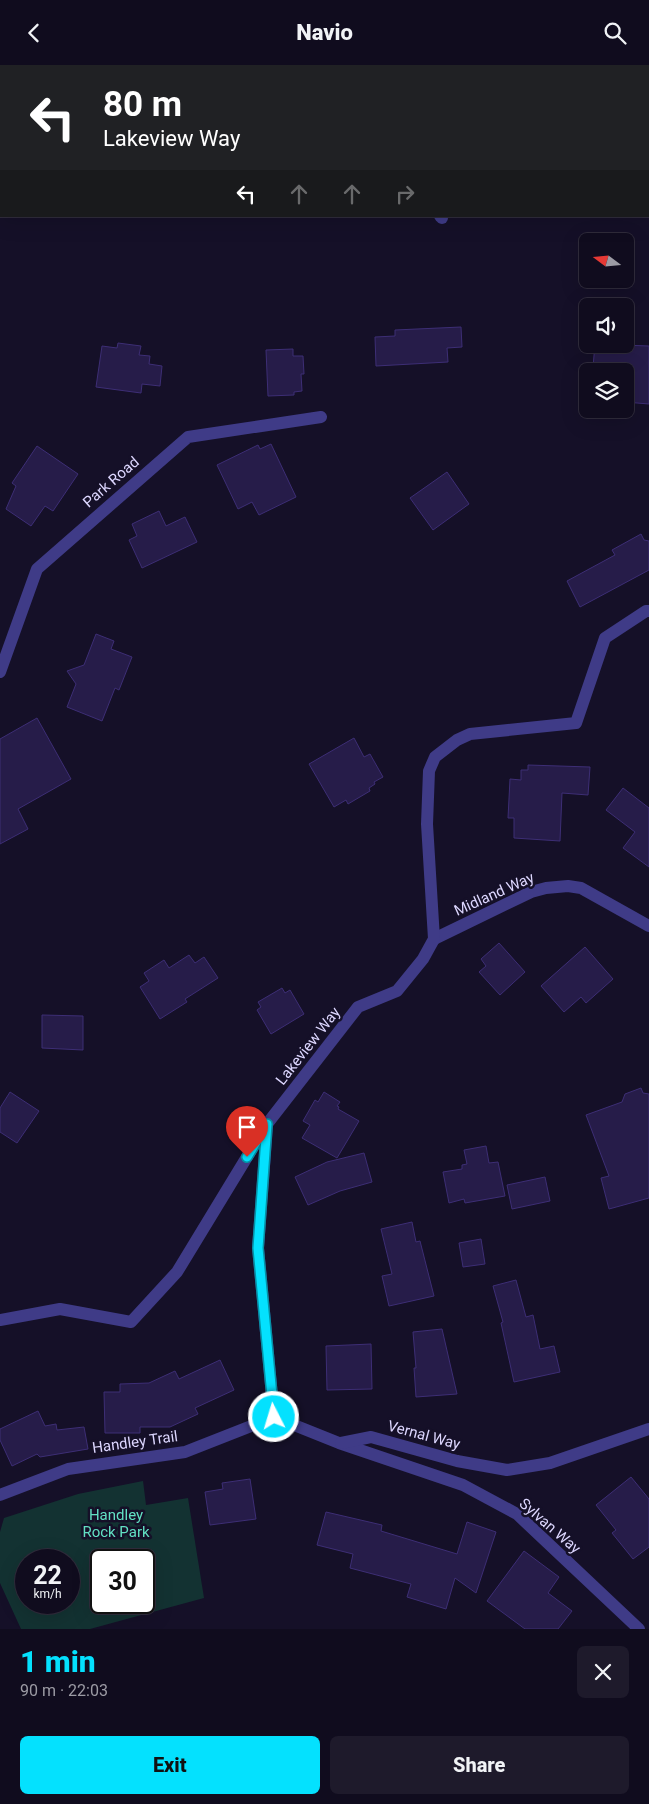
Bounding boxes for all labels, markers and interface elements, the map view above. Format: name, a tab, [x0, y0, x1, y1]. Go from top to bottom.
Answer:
icon: back	[20, 19, 48, 47]
icon: search	[601, 19, 629, 47]
text: Navio	[296, 20, 353, 45]
text: 80 m	[103, 84, 182, 125]
icon: left	[20, 85, 85, 150]
text: Lakeview Way	[103, 126, 240, 151]
icon: left	[232, 180, 260, 208]
icon: ahead	[285, 180, 313, 208]
icon: ahead	[338, 180, 366, 208]
icon: right	[391, 180, 419, 208]
north arrow	[579, 233, 634, 287]
map controls	[579, 233, 634, 418]
button: sound	[579, 298, 634, 353]
button: layers	[579, 363, 634, 418]
street label: Park Road	[79, 453, 143, 511]
street label: Midland Way	[451, 868, 537, 920]
street label: Lakeview Way	[272, 1004, 344, 1088]
pin	[226, 1106, 268, 1157]
icon: arrive	[233, 1113, 261, 1141]
position arrow	[247, 1390, 299, 1442]
street label: Vernal Way	[386, 1417, 462, 1453]
street label: Handley Trail	[91, 1427, 179, 1457]
street label: Sylvan Way	[516, 1495, 584, 1557]
park label: Handley Rock Park	[82, 1506, 150, 1541]
speed limit sign: 30	[90, 1549, 155, 1614]
text: 22	[33, 1561, 62, 1590]
text: km/h	[33, 1587, 62, 1601]
text: 1 min	[20, 1644, 96, 1679]
button: close	[577, 1646, 629, 1698]
text: 90 m · 22:03	[20, 1681, 108, 1700]
button: Exit	[20, 1736, 320, 1794]
button: Share	[330, 1736, 629, 1794]

